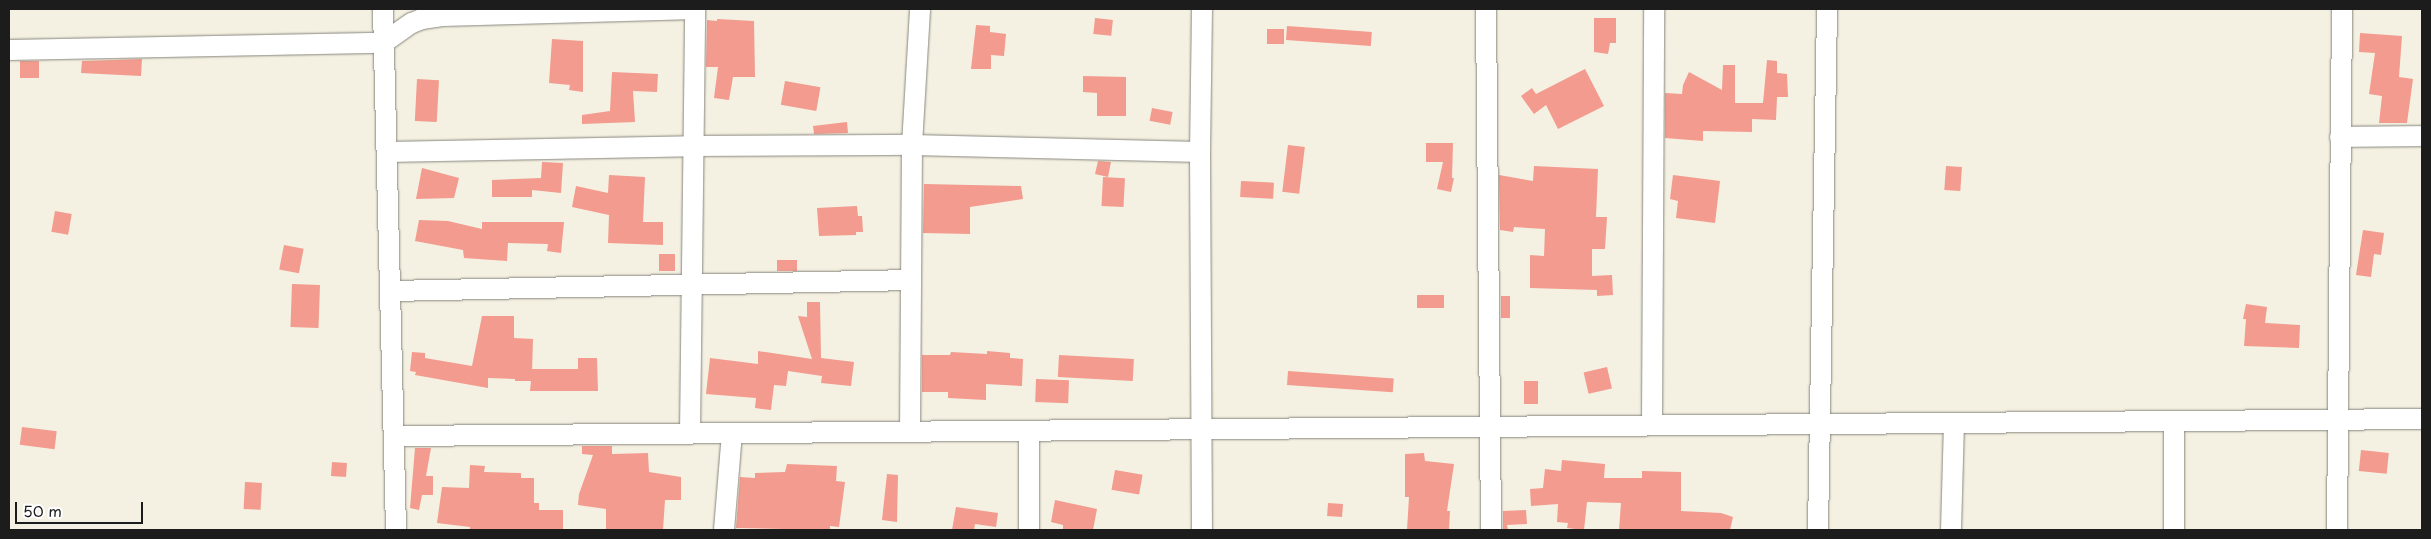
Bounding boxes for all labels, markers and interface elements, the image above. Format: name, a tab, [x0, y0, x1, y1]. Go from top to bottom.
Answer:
scale bar	[18, 492, 145, 524]
text: 50 m	[23, 499, 62, 522]

